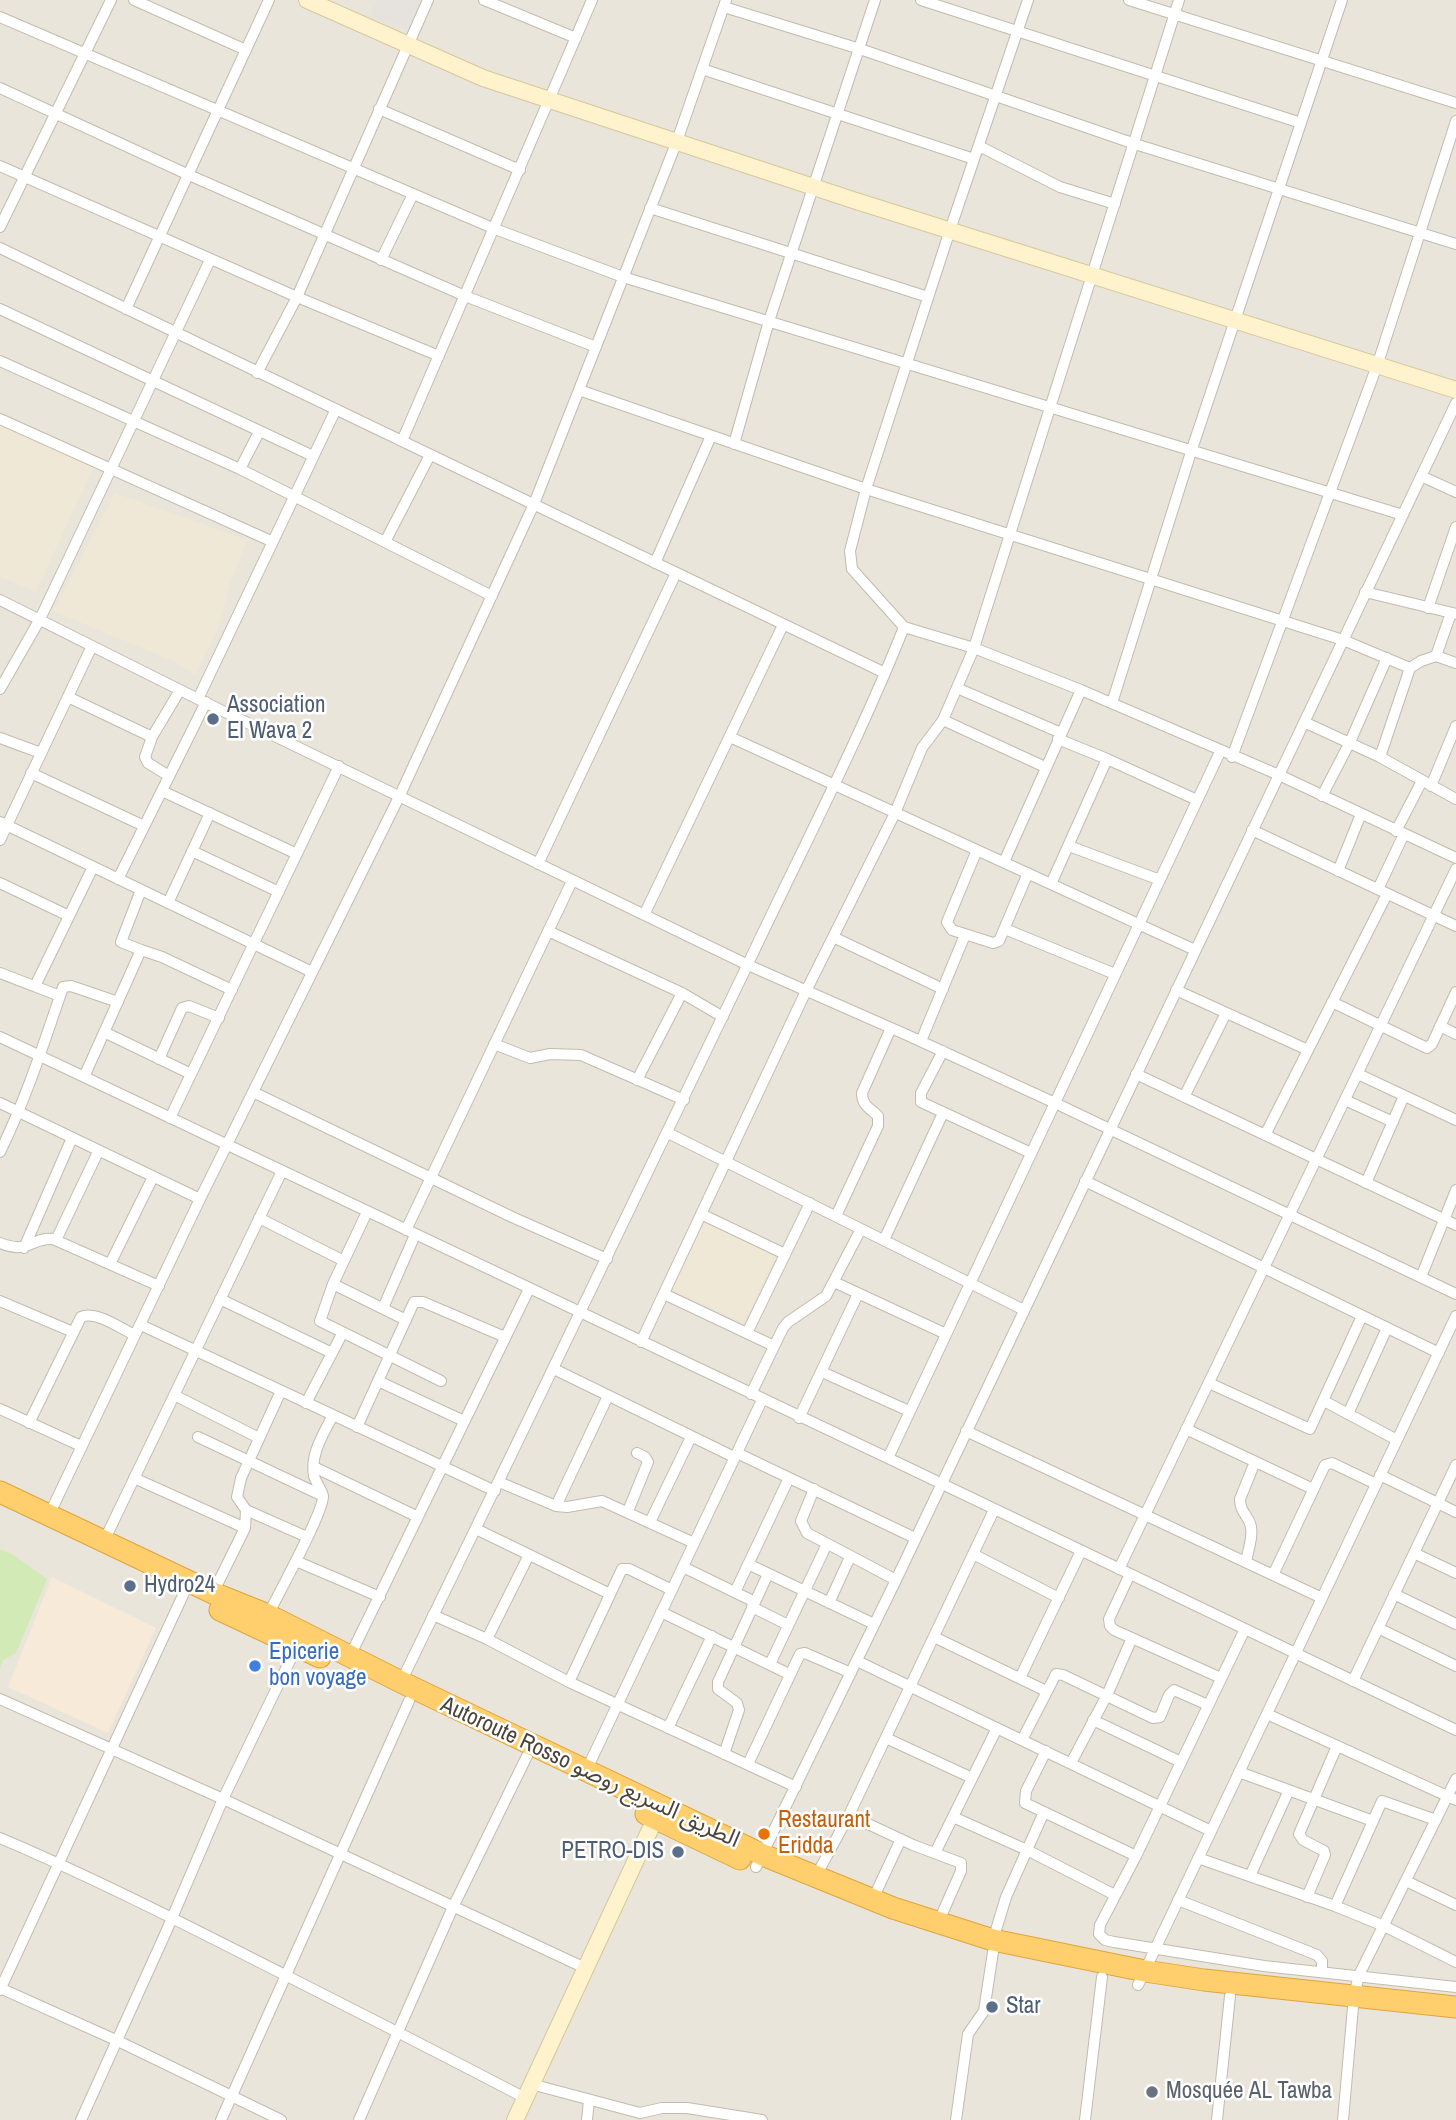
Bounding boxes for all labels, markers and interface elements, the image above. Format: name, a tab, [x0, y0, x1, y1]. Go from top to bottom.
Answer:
place label: Association El Wava 2	[227, 692, 326, 746]
marker: Association El Wava 2	[205, 711, 221, 727]
place label: Hydro24	[144, 1572, 215, 1600]
marker: Hydro24	[122, 1578, 138, 1594]
place label: Epicerie bon voyage	[269, 1639, 367, 1693]
marker: Epicerie bon voyage	[247, 1658, 263, 1674]
street label: Autoroute Rosso الطريق السريع روصو	[436, 1691, 744, 1855]
place label: Restaurant Eridda	[778, 1807, 870, 1861]
marker: Restaurant Eridda	[756, 1826, 772, 1842]
place label: PETRO-DIS	[561, 1838, 664, 1866]
marker: PETRO-DIS	[670, 1844, 686, 1860]
place label: Star	[1006, 1993, 1041, 2021]
marker: Star	[984, 1999, 1000, 2015]
place label: Mosquée AL Tawba	[1166, 2078, 1332, 2106]
marker: Mosquée AL Tawba	[1144, 2084, 1160, 2100]

